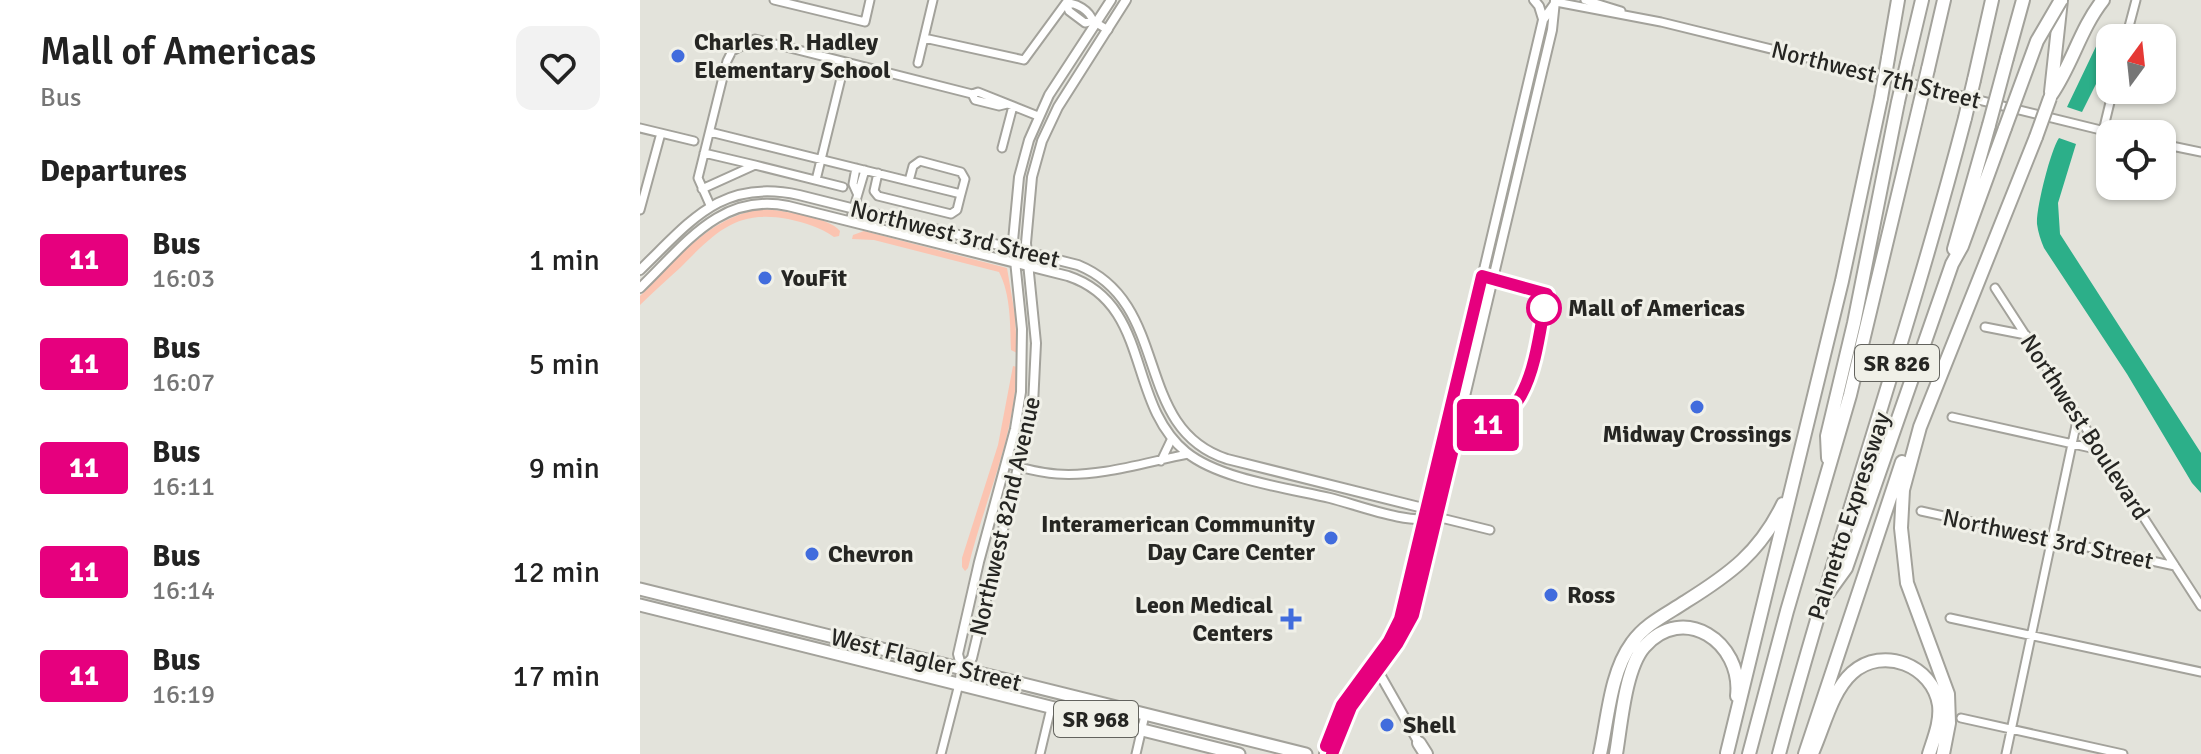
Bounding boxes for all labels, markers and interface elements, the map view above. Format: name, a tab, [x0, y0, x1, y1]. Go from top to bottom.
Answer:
north arrow	[2096, 24, 2176, 104]
map controls	[2096, 24, 2176, 200]
button: heart	[516, 26, 600, 110]
place label: Charles R. Hadley Elementary School	[694, 27, 891, 85]
text: Mall of Americas	[40, 28, 316, 75]
street label: Northwest 7th Street	[1768, 34, 1984, 116]
marker: Charles R. Hadley Elementary School	[669, 47, 687, 65]
text: Bus	[40, 82, 81, 114]
button: locate	[2096, 120, 2176, 200]
text: Departures	[40, 153, 187, 190]
street label: Northwest 3rd Street	[847, 193, 1063, 275]
text: Bus	[152, 226, 200, 263]
text: 1 min	[529, 242, 600, 279]
text: 11	[69, 243, 99, 277]
text: 16:03	[152, 263, 215, 295]
place label: YouFit	[780, 263, 847, 293]
marker: YouFit	[756, 269, 774, 287]
marker: Mall of Americas	[1527, 291, 1561, 325]
place label: Mall of Americas	[1568, 293, 1745, 323]
street label: Northwest Boulevard	[2014, 328, 2156, 526]
text: Bus	[152, 330, 200, 367]
road number: SR 826	[1855, 345, 1939, 381]
text: 5 min	[529, 346, 600, 383]
text: 11	[69, 347, 99, 381]
text: 16:07	[152, 367, 215, 399]
street label: Northwest 82nd Avenue	[963, 393, 1047, 639]
marker: Midway Crossings	[1688, 398, 1706, 416]
line badge: 11	[1452, 399, 1524, 451]
text: 11	[1473, 408, 1503, 442]
street label: Palmetto Expressway	[1801, 408, 1897, 624]
place label: Midway Crossings	[1603, 419, 1792, 449]
text: Bus	[152, 434, 200, 471]
text: 9 min	[529, 450, 600, 487]
text: 11	[69, 451, 99, 485]
text: 16:11	[152, 471, 215, 503]
street label: Northwest 3rd Street	[1940, 502, 2156, 576]
place label: Interamerican Community Day Care Center	[1041, 509, 1315, 567]
marker: Interamerican Community Day Care Center	[1322, 529, 1340, 547]
text: Bus	[152, 538, 200, 575]
place label: Chevron	[828, 539, 914, 569]
marker: Chevron	[803, 545, 821, 563]
text: 12 min	[513, 554, 600, 591]
text: 11	[69, 555, 99, 589]
text: 16:14	[152, 575, 215, 607]
place label: Ross	[1567, 580, 1616, 610]
marker: Ross	[1542, 586, 1560, 604]
place label: Leon Medical Centers	[1135, 590, 1273, 648]
marker: Leon Medical Centers	[1280, 608, 1302, 630]
street label: West Flagler Street	[828, 622, 1024, 698]
text: Bus	[152, 642, 200, 679]
text: 17 min	[513, 658, 600, 695]
text: 11	[69, 659, 99, 693]
text: 16:19	[152, 679, 215, 711]
road number: SR 968	[1054, 701, 1138, 737]
place label: Shell	[1403, 710, 1457, 740]
marker: Shell	[1378, 716, 1396, 734]

